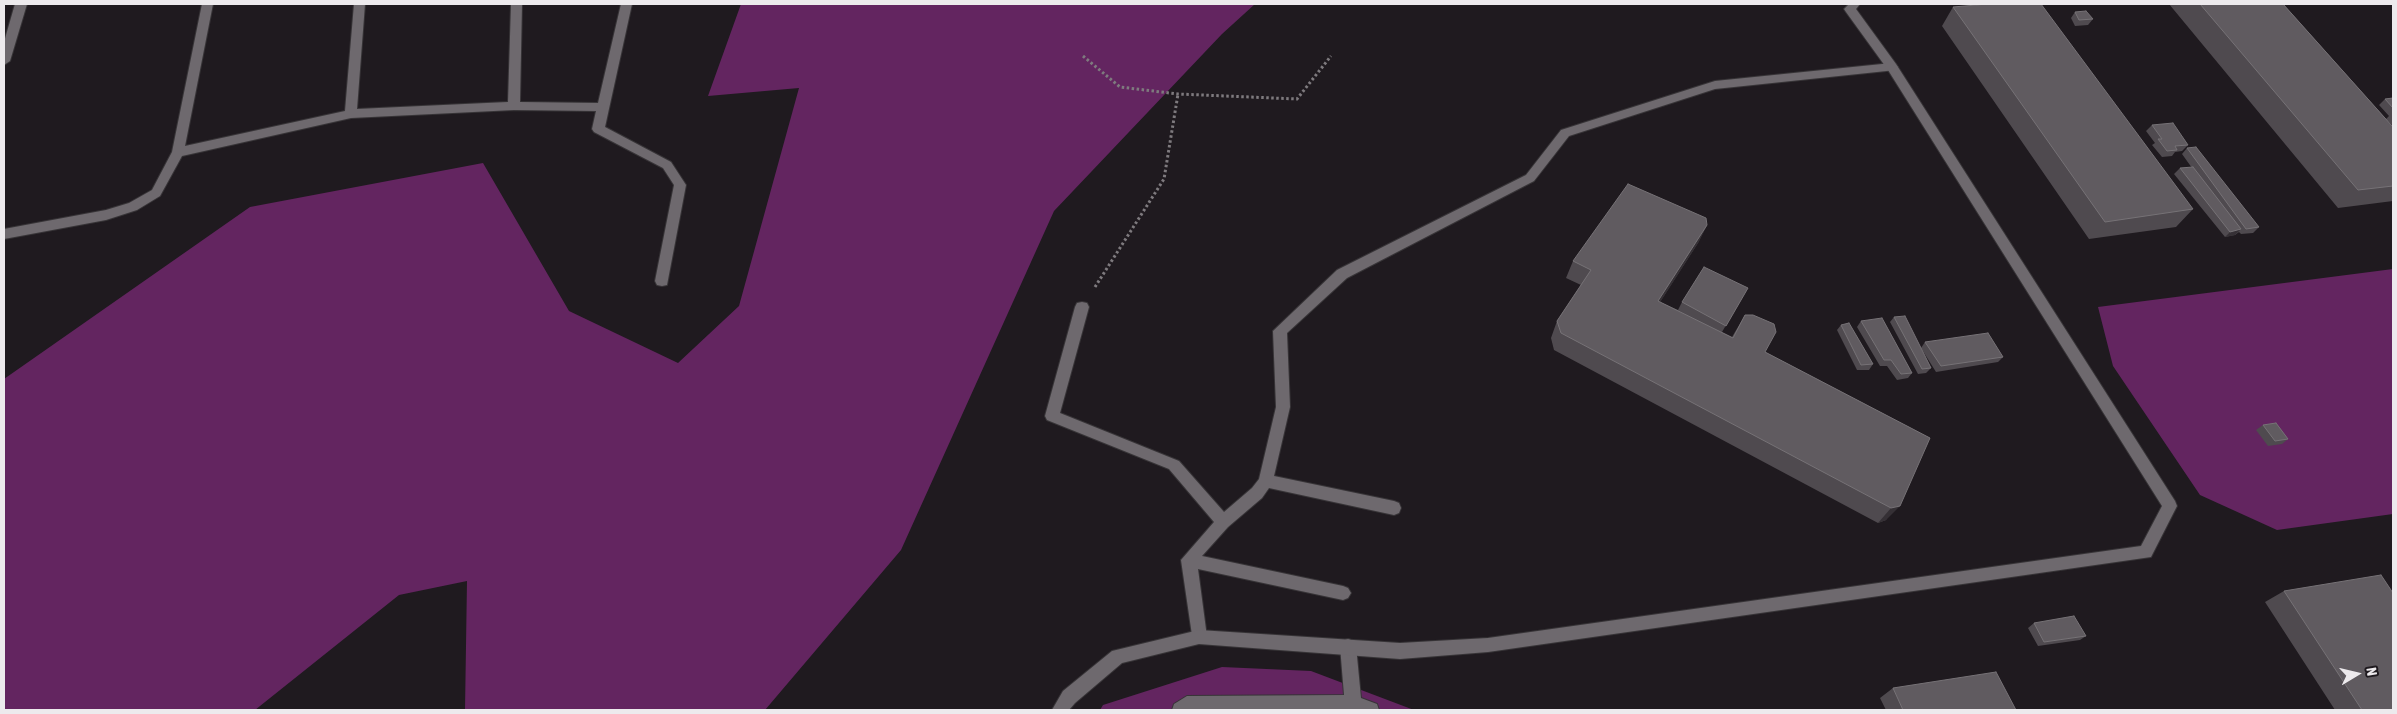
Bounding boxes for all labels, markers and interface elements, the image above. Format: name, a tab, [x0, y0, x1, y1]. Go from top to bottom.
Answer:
north arrow	[2332, 649, 2382, 699]
text: N	[2363, 666, 2380, 677]

